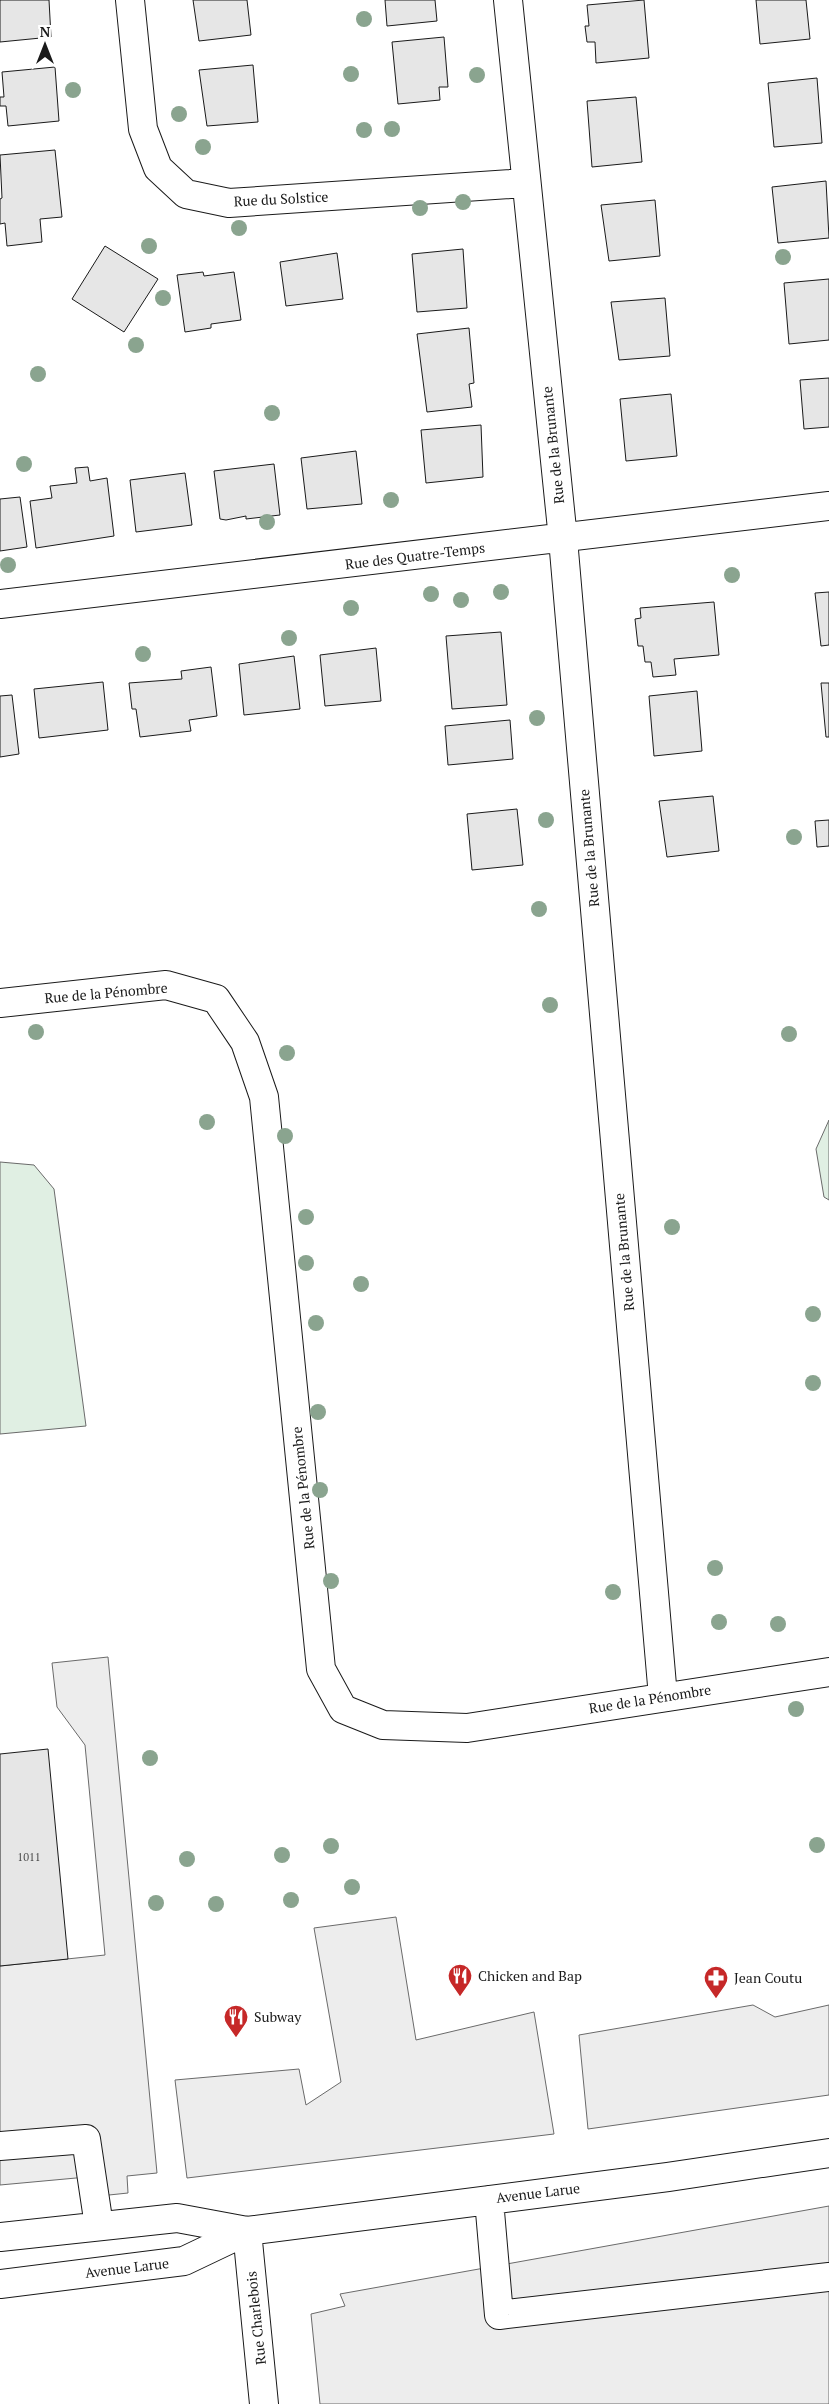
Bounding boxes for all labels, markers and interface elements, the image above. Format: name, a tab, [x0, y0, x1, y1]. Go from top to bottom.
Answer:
north arrow	[20, 20, 70, 70]
text: N	[40, 22, 51, 41]
street label: Rue du Solstice	[233, 187, 329, 210]
street label: Rue de la Brunante	[537, 385, 568, 505]
street label: Rue des Quatre-Temps	[344, 537, 486, 574]
street label: Rue de la Brunante	[574, 788, 603, 908]
street label: Rue de la Pénombre	[44, 978, 168, 1007]
street label: Rue de la Brunante	[609, 1192, 638, 1312]
street label: Rue de la Pénombre	[287, 1426, 318, 1550]
street label: Rue de la Pénombre	[587, 1679, 712, 1718]
house number: 1011	[17, 1850, 41, 1864]
restaurant icon: Chicken and Bap	[447, 1963, 473, 1997]
pharmacy icon: Jean Coutu	[703, 1965, 729, 1999]
place label: Chicken and Bap	[478, 1966, 582, 1985]
place label: Jean Coutu	[734, 1968, 802, 1987]
restaurant icon: Subway	[223, 2004, 249, 2038]
place label: Subway	[254, 2007, 302, 2026]
street label: Avenue Larue	[495, 2178, 581, 2207]
street label: Avenue Larue	[84, 2253, 170, 2282]
street label: Rue Charlebois	[241, 2270, 270, 2366]

